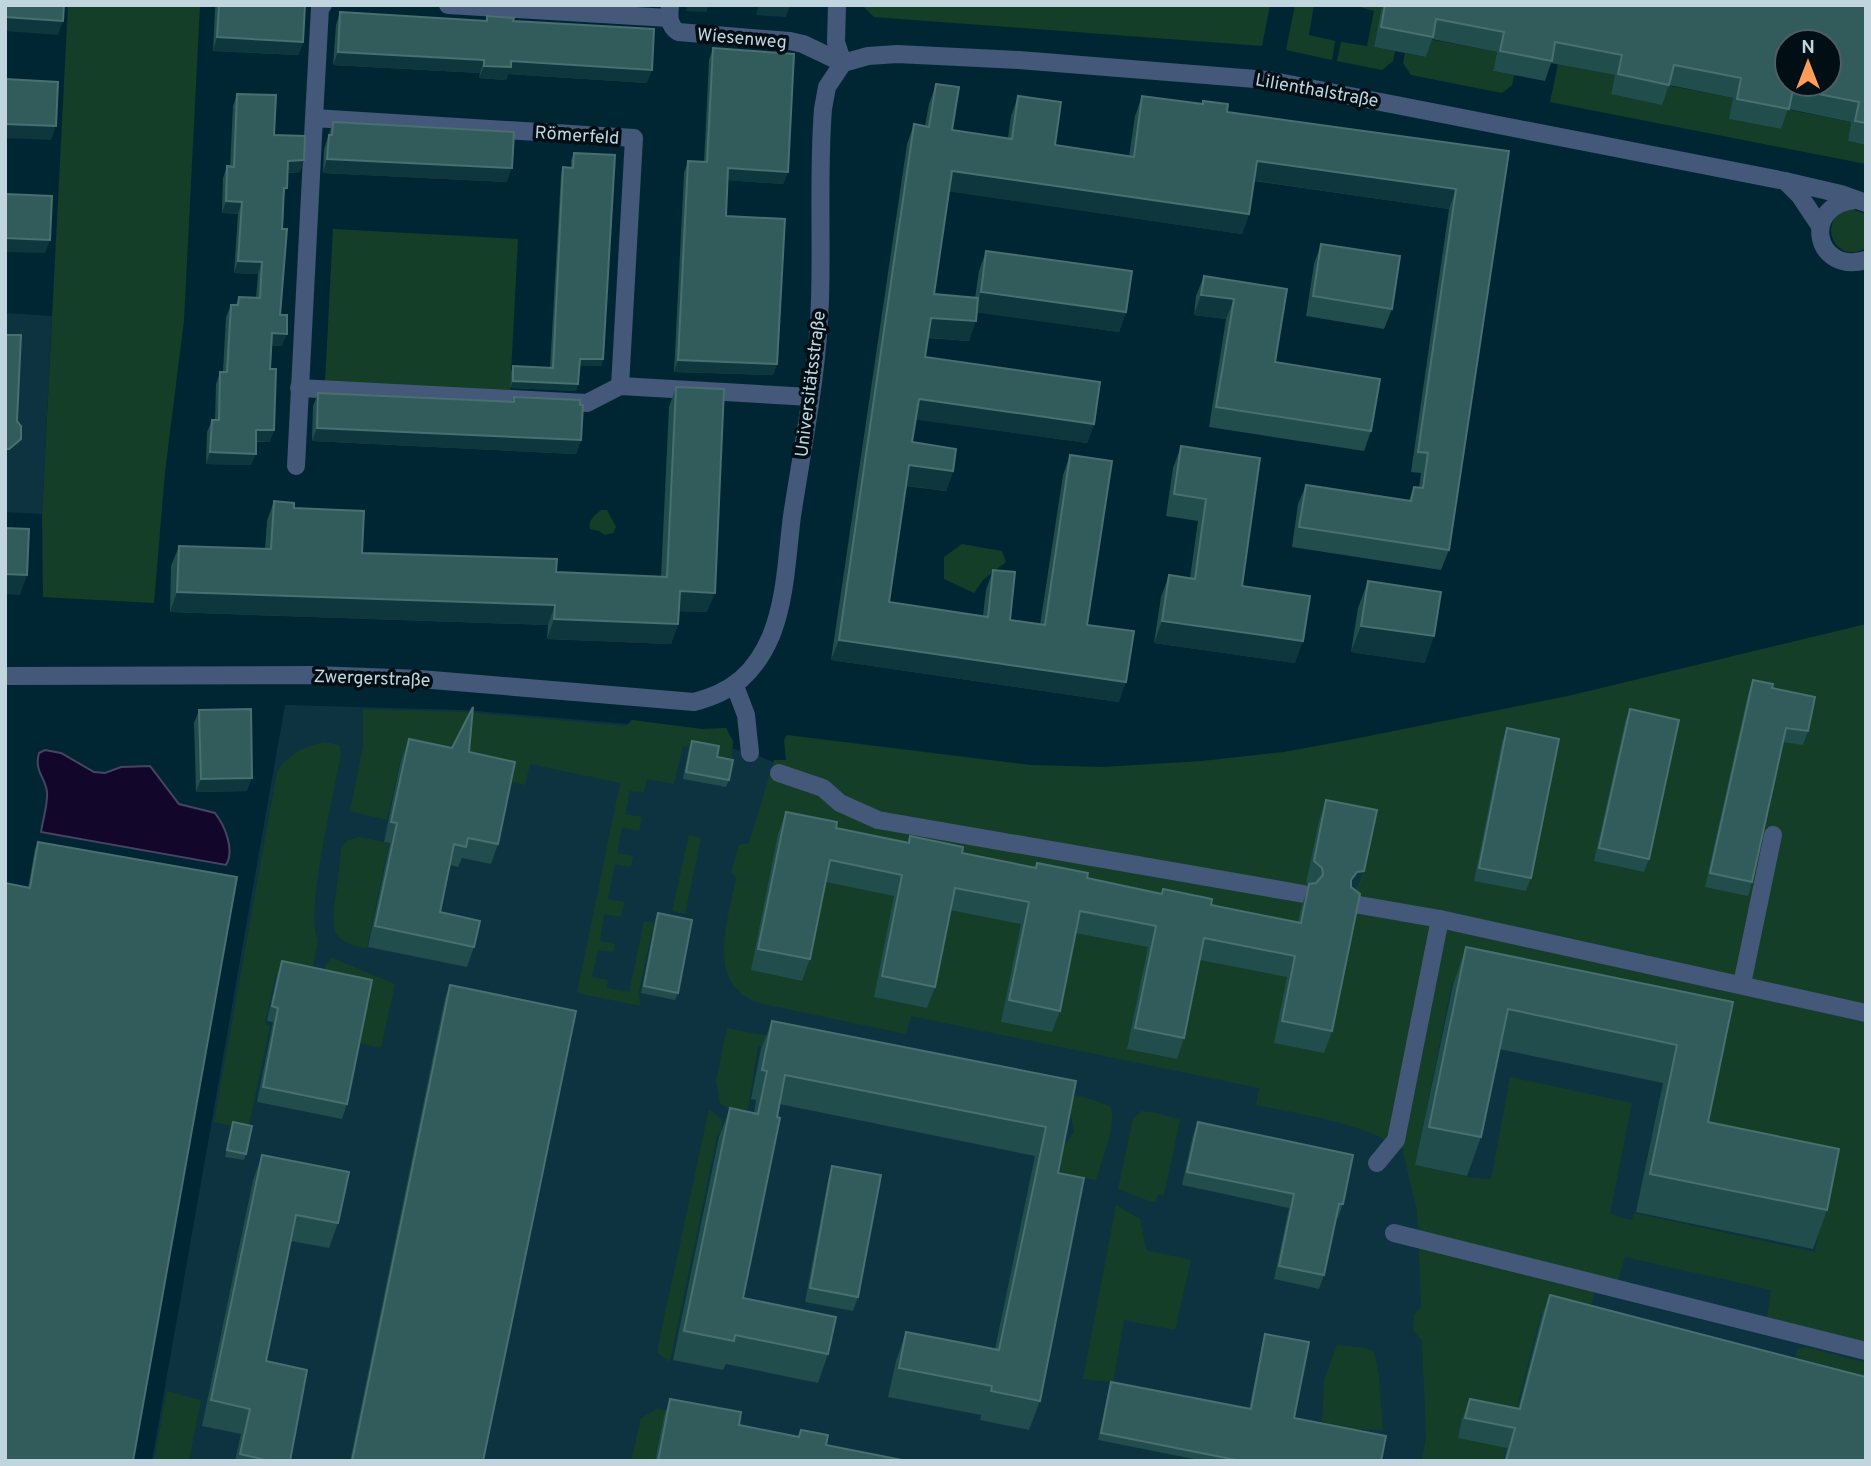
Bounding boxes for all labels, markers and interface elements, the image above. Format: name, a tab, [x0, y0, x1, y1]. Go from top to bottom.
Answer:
street label: Wiesenweg	[696, 24, 788, 55]
north arrow	[1773, 28, 1843, 98]
text: N	[1801, 36, 1815, 60]
street label: Lilienthalstraße	[1253, 69, 1380, 114]
street label: Römerfeld	[534, 122, 620, 151]
street label: Universitätsstraße	[791, 310, 832, 459]
street label: Zwergerstraße	[313, 666, 431, 693]

